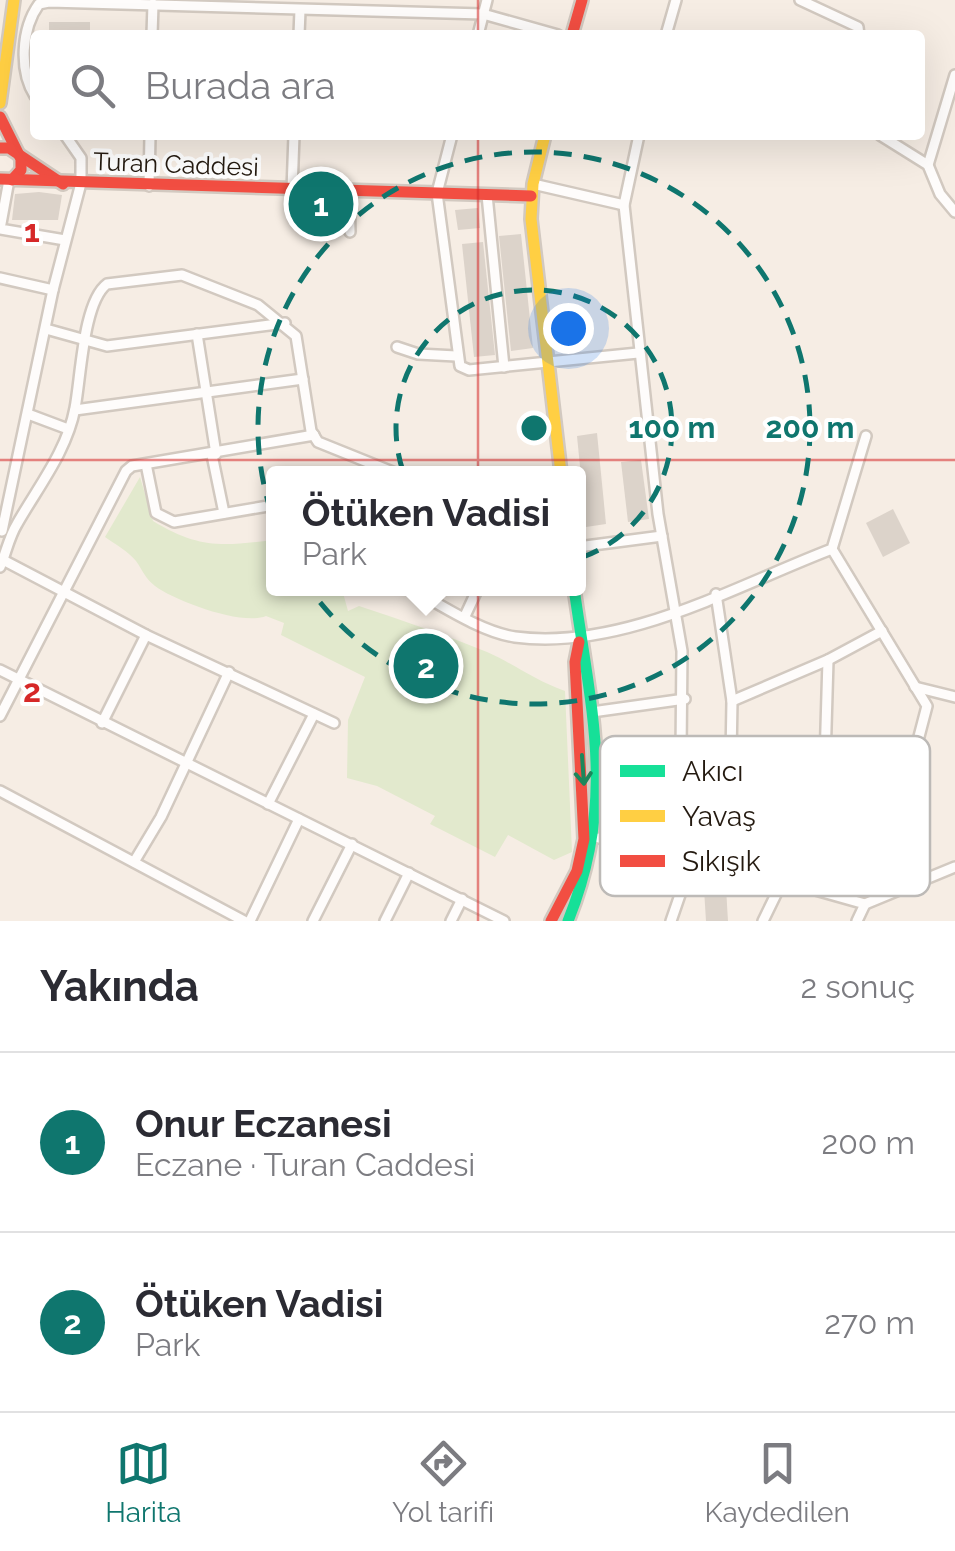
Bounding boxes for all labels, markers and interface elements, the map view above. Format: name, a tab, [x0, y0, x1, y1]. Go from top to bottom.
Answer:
search box	[30, 30, 925, 140]
icon: search	[65, 58, 120, 113]
text: Burada ara	[145, 63, 336, 108]
street label: Turan Caddesi	[93, 146, 259, 182]
pin: 1	[288, 166, 354, 242]
text: 1	[24, 212, 40, 249]
your location	[543, 303, 594, 354]
centre of rings	[516, 410, 552, 446]
text: 100 m	[629, 410, 715, 445]
text: 200 m	[766, 410, 854, 445]
popup	[266, 466, 586, 596]
text: Ötüken Vadisi	[302, 490, 550, 535]
text: Park	[302, 535, 367, 572]
pin: 2	[394, 628, 458, 704]
text: 2	[23, 672, 41, 709]
legend	[600, 736, 930, 896]
one-way arrow	[573, 753, 592, 785]
text: Akıcı	[682, 755, 743, 788]
text: Yavaş	[682, 800, 756, 833]
text: Sıkışık	[682, 845, 761, 878]
text: Yakında	[40, 962, 199, 1011]
text: 2 sonuç	[800, 968, 915, 1005]
text: Onur Eczanesi	[135, 1101, 392, 1146]
text: 1	[65, 1124, 80, 1161]
text: 200 m	[822, 1124, 915, 1161]
text: Eczane · Turan Caddesi	[135, 1146, 475, 1183]
text: Ötüken Vadisi	[135, 1281, 384, 1326]
text: 2	[63, 1304, 82, 1341]
text: 270 m	[824, 1304, 915, 1341]
text: Park	[135, 1326, 200, 1363]
tab: Harita	[105, 1436, 182, 1529]
tab: Yol tarifi	[392, 1436, 494, 1529]
tab: Kaydedilen	[705, 1436, 850, 1529]

